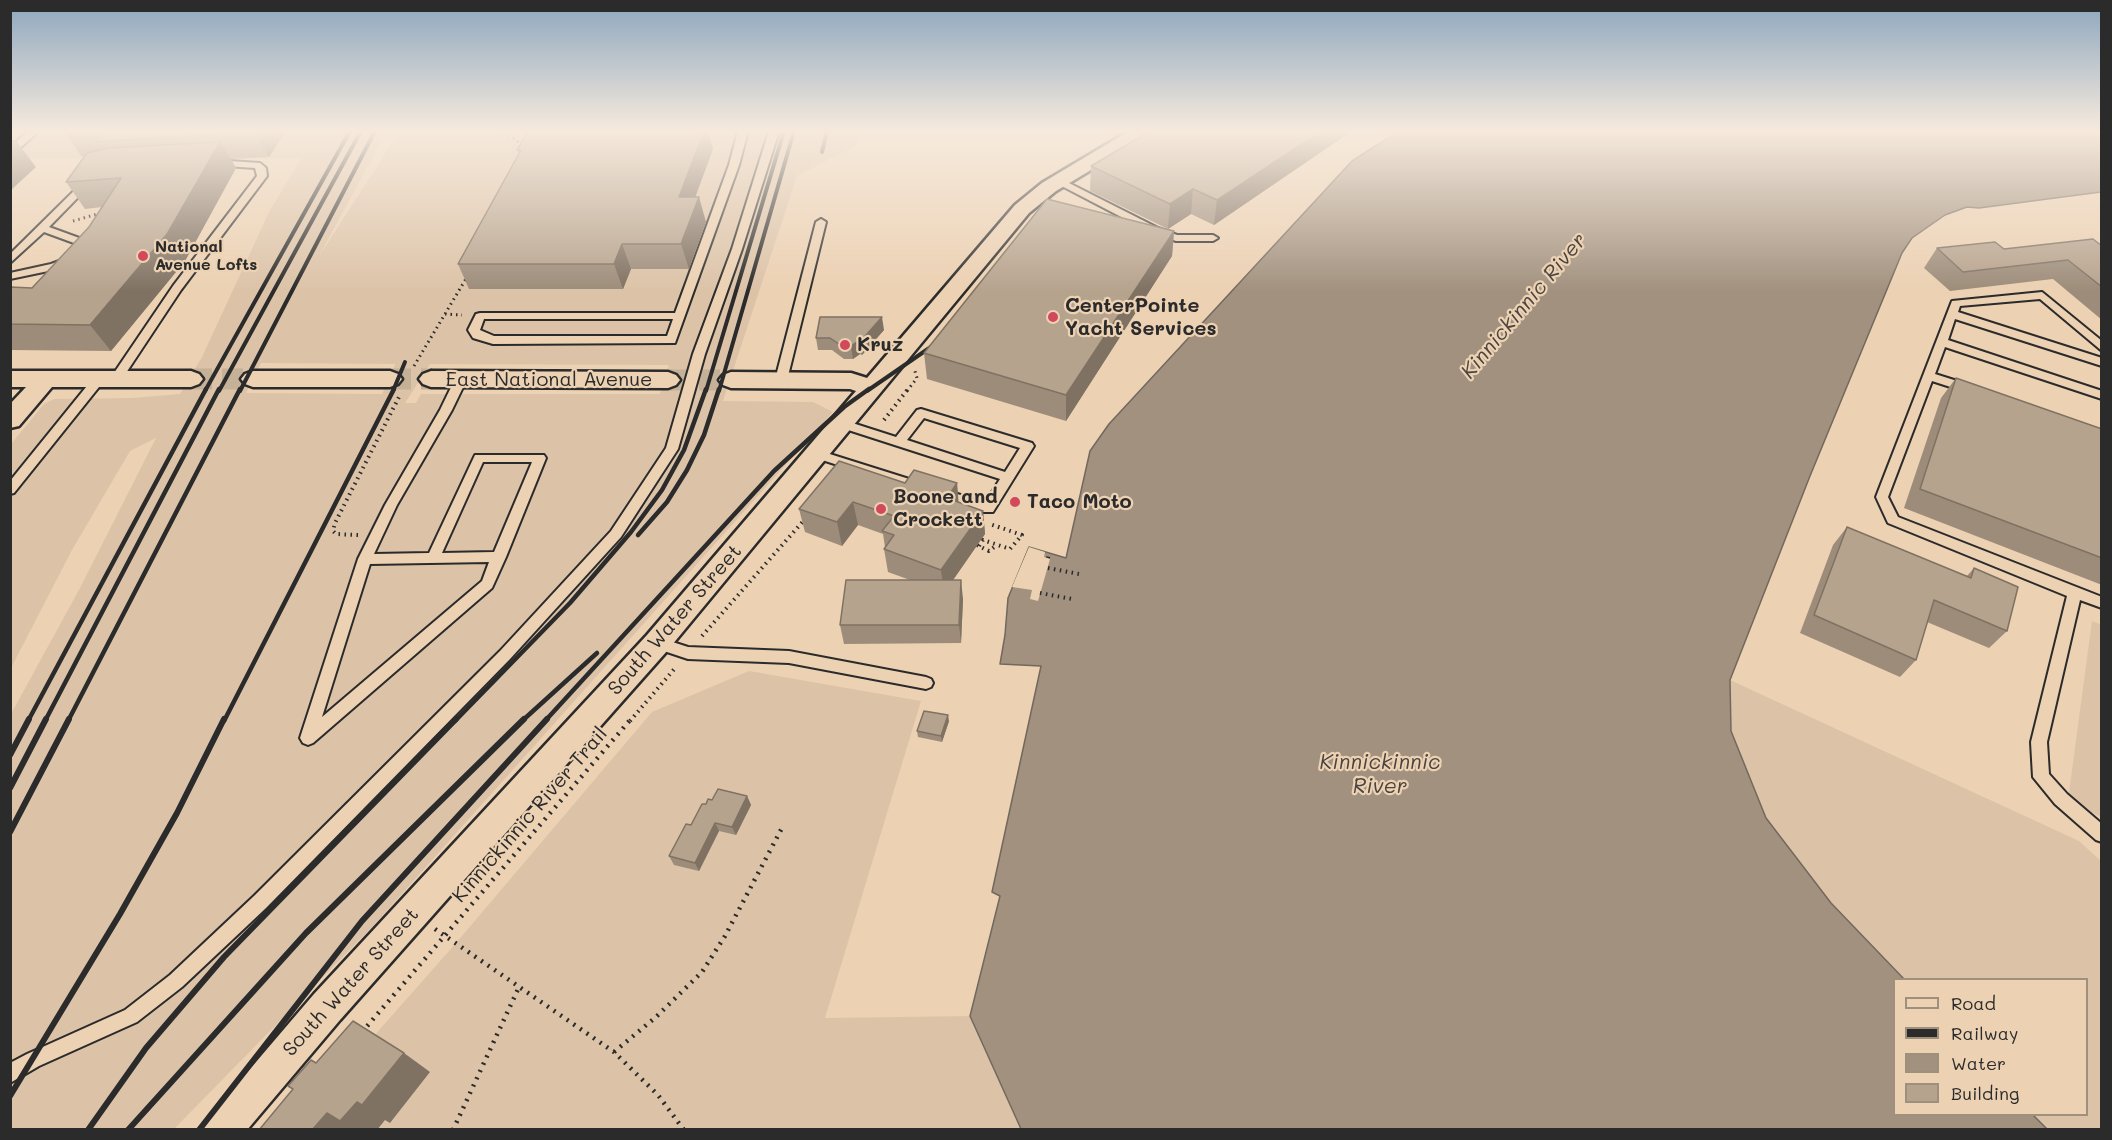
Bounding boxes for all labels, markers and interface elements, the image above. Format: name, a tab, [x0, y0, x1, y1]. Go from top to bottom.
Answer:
water label: Kinnickinnic River	[1456, 228, 1592, 384]
place label: National Avenue Lofts	[155, 237, 257, 275]
marker: National Avenue Lofts	[136, 249, 150, 263]
place label: CenterPointe Yacht Services	[1065, 294, 1216, 341]
marker: CenterPointe Yacht Services	[1046, 310, 1060, 324]
place label: Kruz	[857, 333, 903, 357]
marker: Kruz	[838, 338, 852, 352]
street label: East National Avenue	[446, 368, 652, 392]
place label: Boone and Crockett	[893, 485, 998, 532]
place label: Taco Moto	[1027, 490, 1132, 514]
marker: Taco Moto	[1008, 495, 1022, 509]
marker: Boone and Crockett	[874, 502, 888, 516]
street label: South Water Street	[603, 540, 747, 700]
street label: Kinnickinnic River Trail	[447, 722, 613, 908]
water label: Kinnickinnic River	[1320, 750, 1440, 800]
street label: South Water Street	[278, 903, 424, 1061]
legend	[1893, 978, 2088, 1116]
text: Road	[1951, 991, 1996, 1015]
text: Railway	[1951, 1021, 2018, 1045]
text: Water	[1951, 1051, 2006, 1075]
text: Building	[1951, 1081, 2019, 1105]

